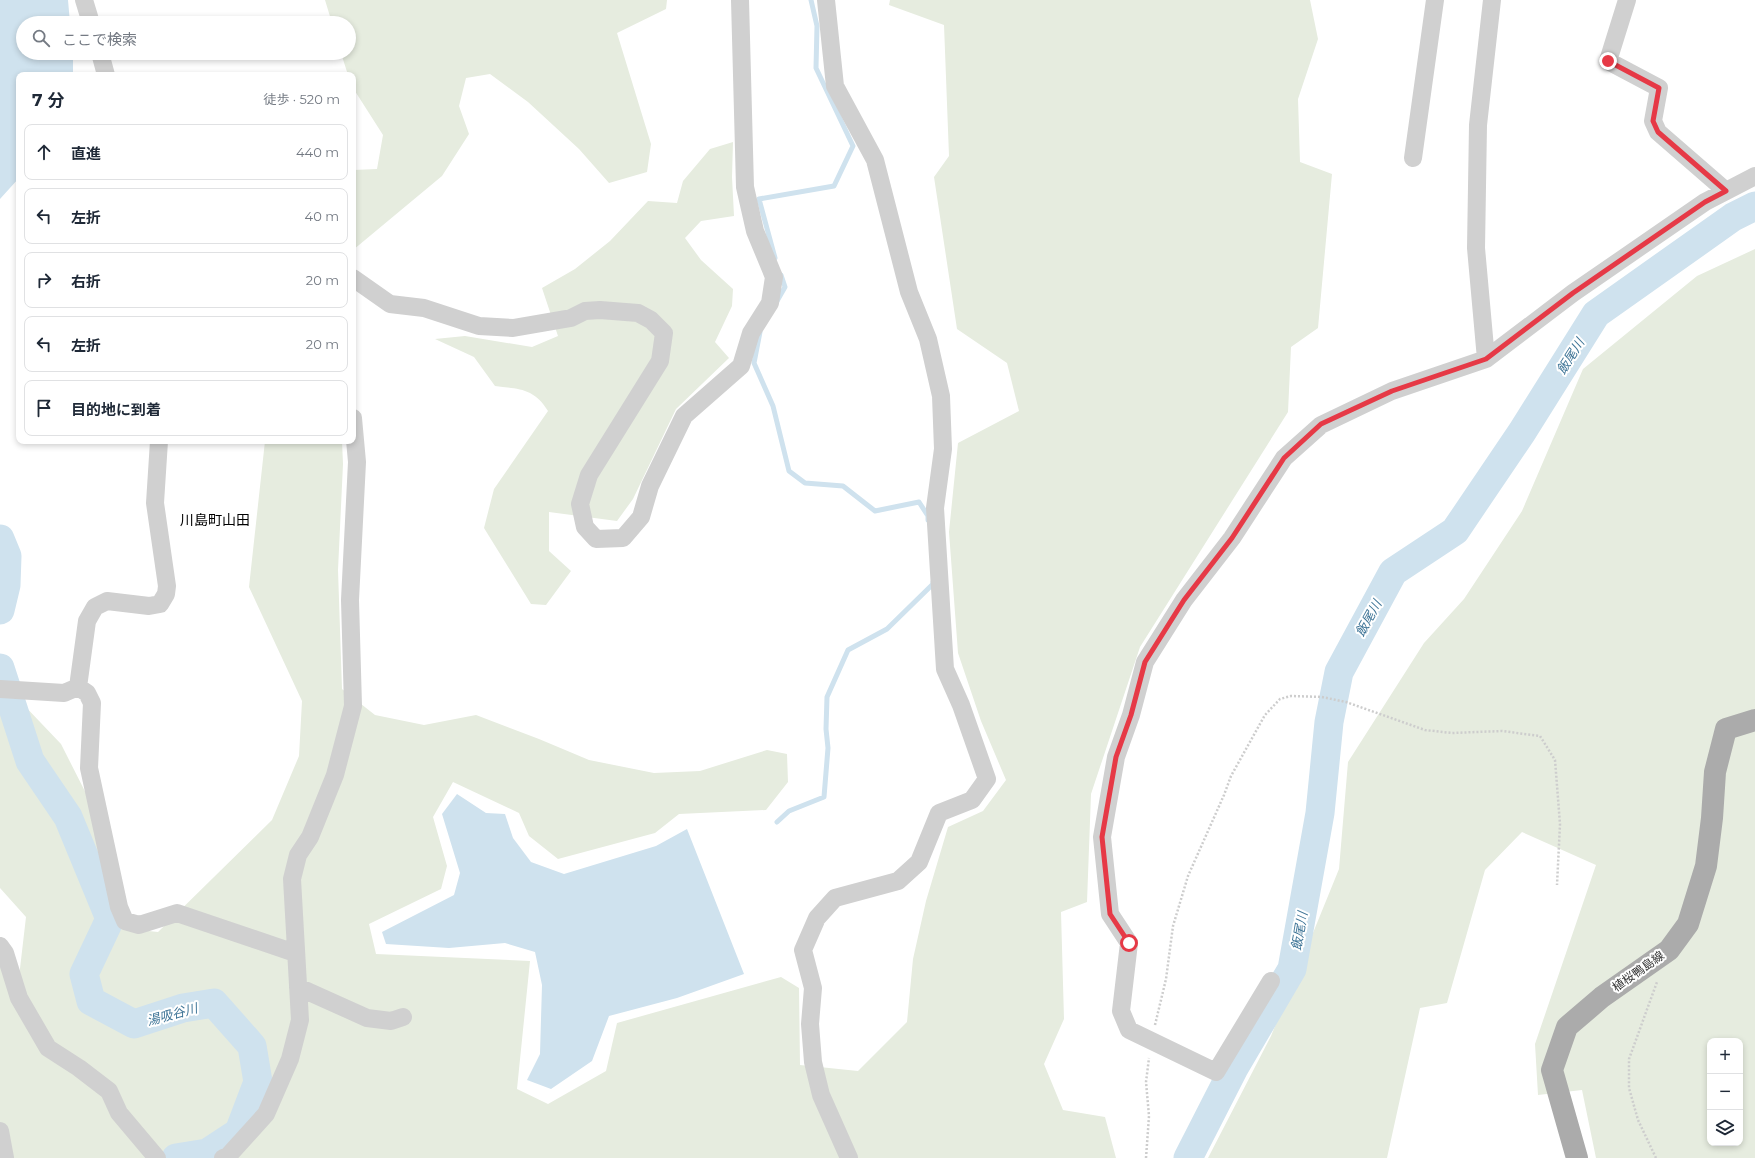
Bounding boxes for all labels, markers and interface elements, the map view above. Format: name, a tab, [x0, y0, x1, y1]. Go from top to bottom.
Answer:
search box	[16, 16, 356, 60]
icon: search	[30, 27, 52, 49]
text: ここで検索	[62, 30, 137, 49]
route end	[1599, 52, 1617, 70]
text: 7 分	[32, 90, 64, 110]
text: 徒歩 · 520 m	[263, 91, 340, 107]
icon: ahead	[33, 141, 55, 163]
text: 直進	[71, 144, 101, 163]
text: 440 m	[296, 144, 339, 160]
icon: left	[33, 205, 55, 227]
text: 左折	[71, 208, 101, 227]
text: 40 m	[305, 208, 339, 224]
icon: right	[33, 269, 55, 291]
text: 右折	[71, 272, 101, 291]
text: 20 m	[306, 272, 339, 288]
icon: left	[33, 333, 55, 355]
water label: 飯尾川	[1553, 334, 1588, 377]
text: 左折	[71, 336, 101, 355]
text: 20 m	[306, 336, 339, 352]
icon: arrive	[33, 397, 55, 419]
text: 目的地に到着	[71, 400, 161, 419]
district label: 川島町山田	[180, 511, 250, 529]
water label: 飯尾川	[1352, 595, 1385, 639]
water label: 飯尾川	[1288, 908, 1311, 952]
route start	[1120, 934, 1138, 952]
street label: 植桜鴨島線	[1609, 948, 1667, 994]
water label: 湯吸谷川	[145, 999, 201, 1028]
map controls	[1707, 1038, 1743, 1146]
button: +	[1707, 1038, 1743, 1074]
button: −	[1707, 1074, 1743, 1110]
button: layers	[1707, 1110, 1743, 1146]

